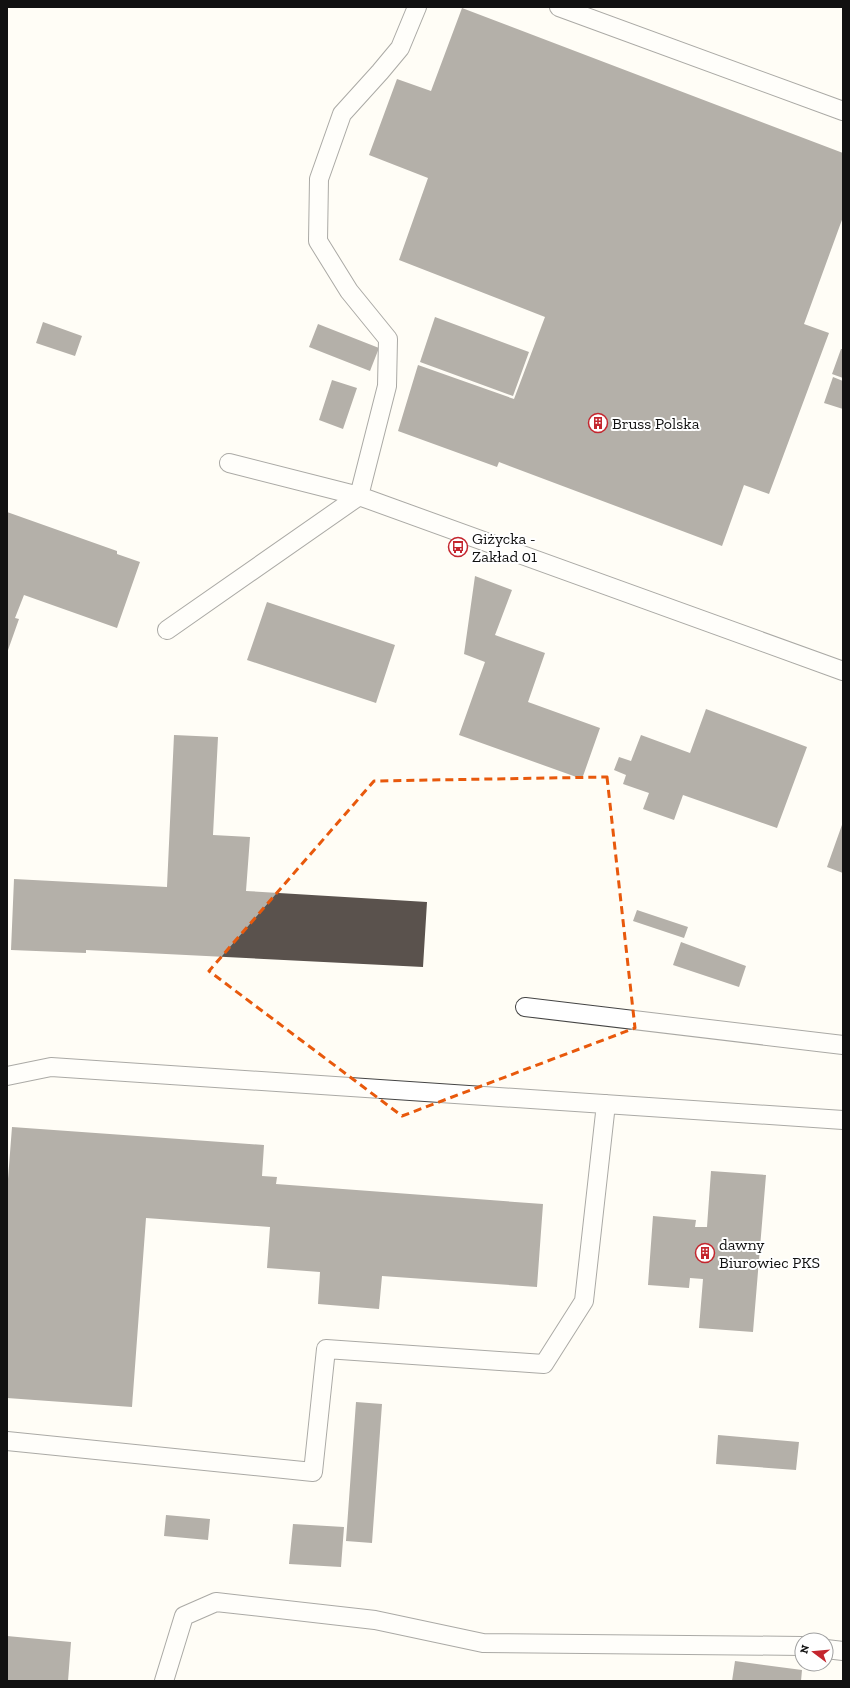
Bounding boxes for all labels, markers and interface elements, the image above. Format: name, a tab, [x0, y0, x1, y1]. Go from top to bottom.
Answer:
building icon: Bruss Polska	[587, 412, 609, 434]
place label: Bruss Polska	[612, 414, 700, 433]
place label: Giżycka - Zakład 01	[472, 529, 537, 566]
bus stop icon: Giżycka - Zakład 01	[447, 536, 469, 558]
place label: dawny Biurowiec PKS	[719, 1235, 820, 1272]
building icon: dawny Biurowiec PKS	[694, 1242, 716, 1264]
north arrow	[794, 1632, 834, 1672]
text: N	[797, 1643, 812, 1655]

